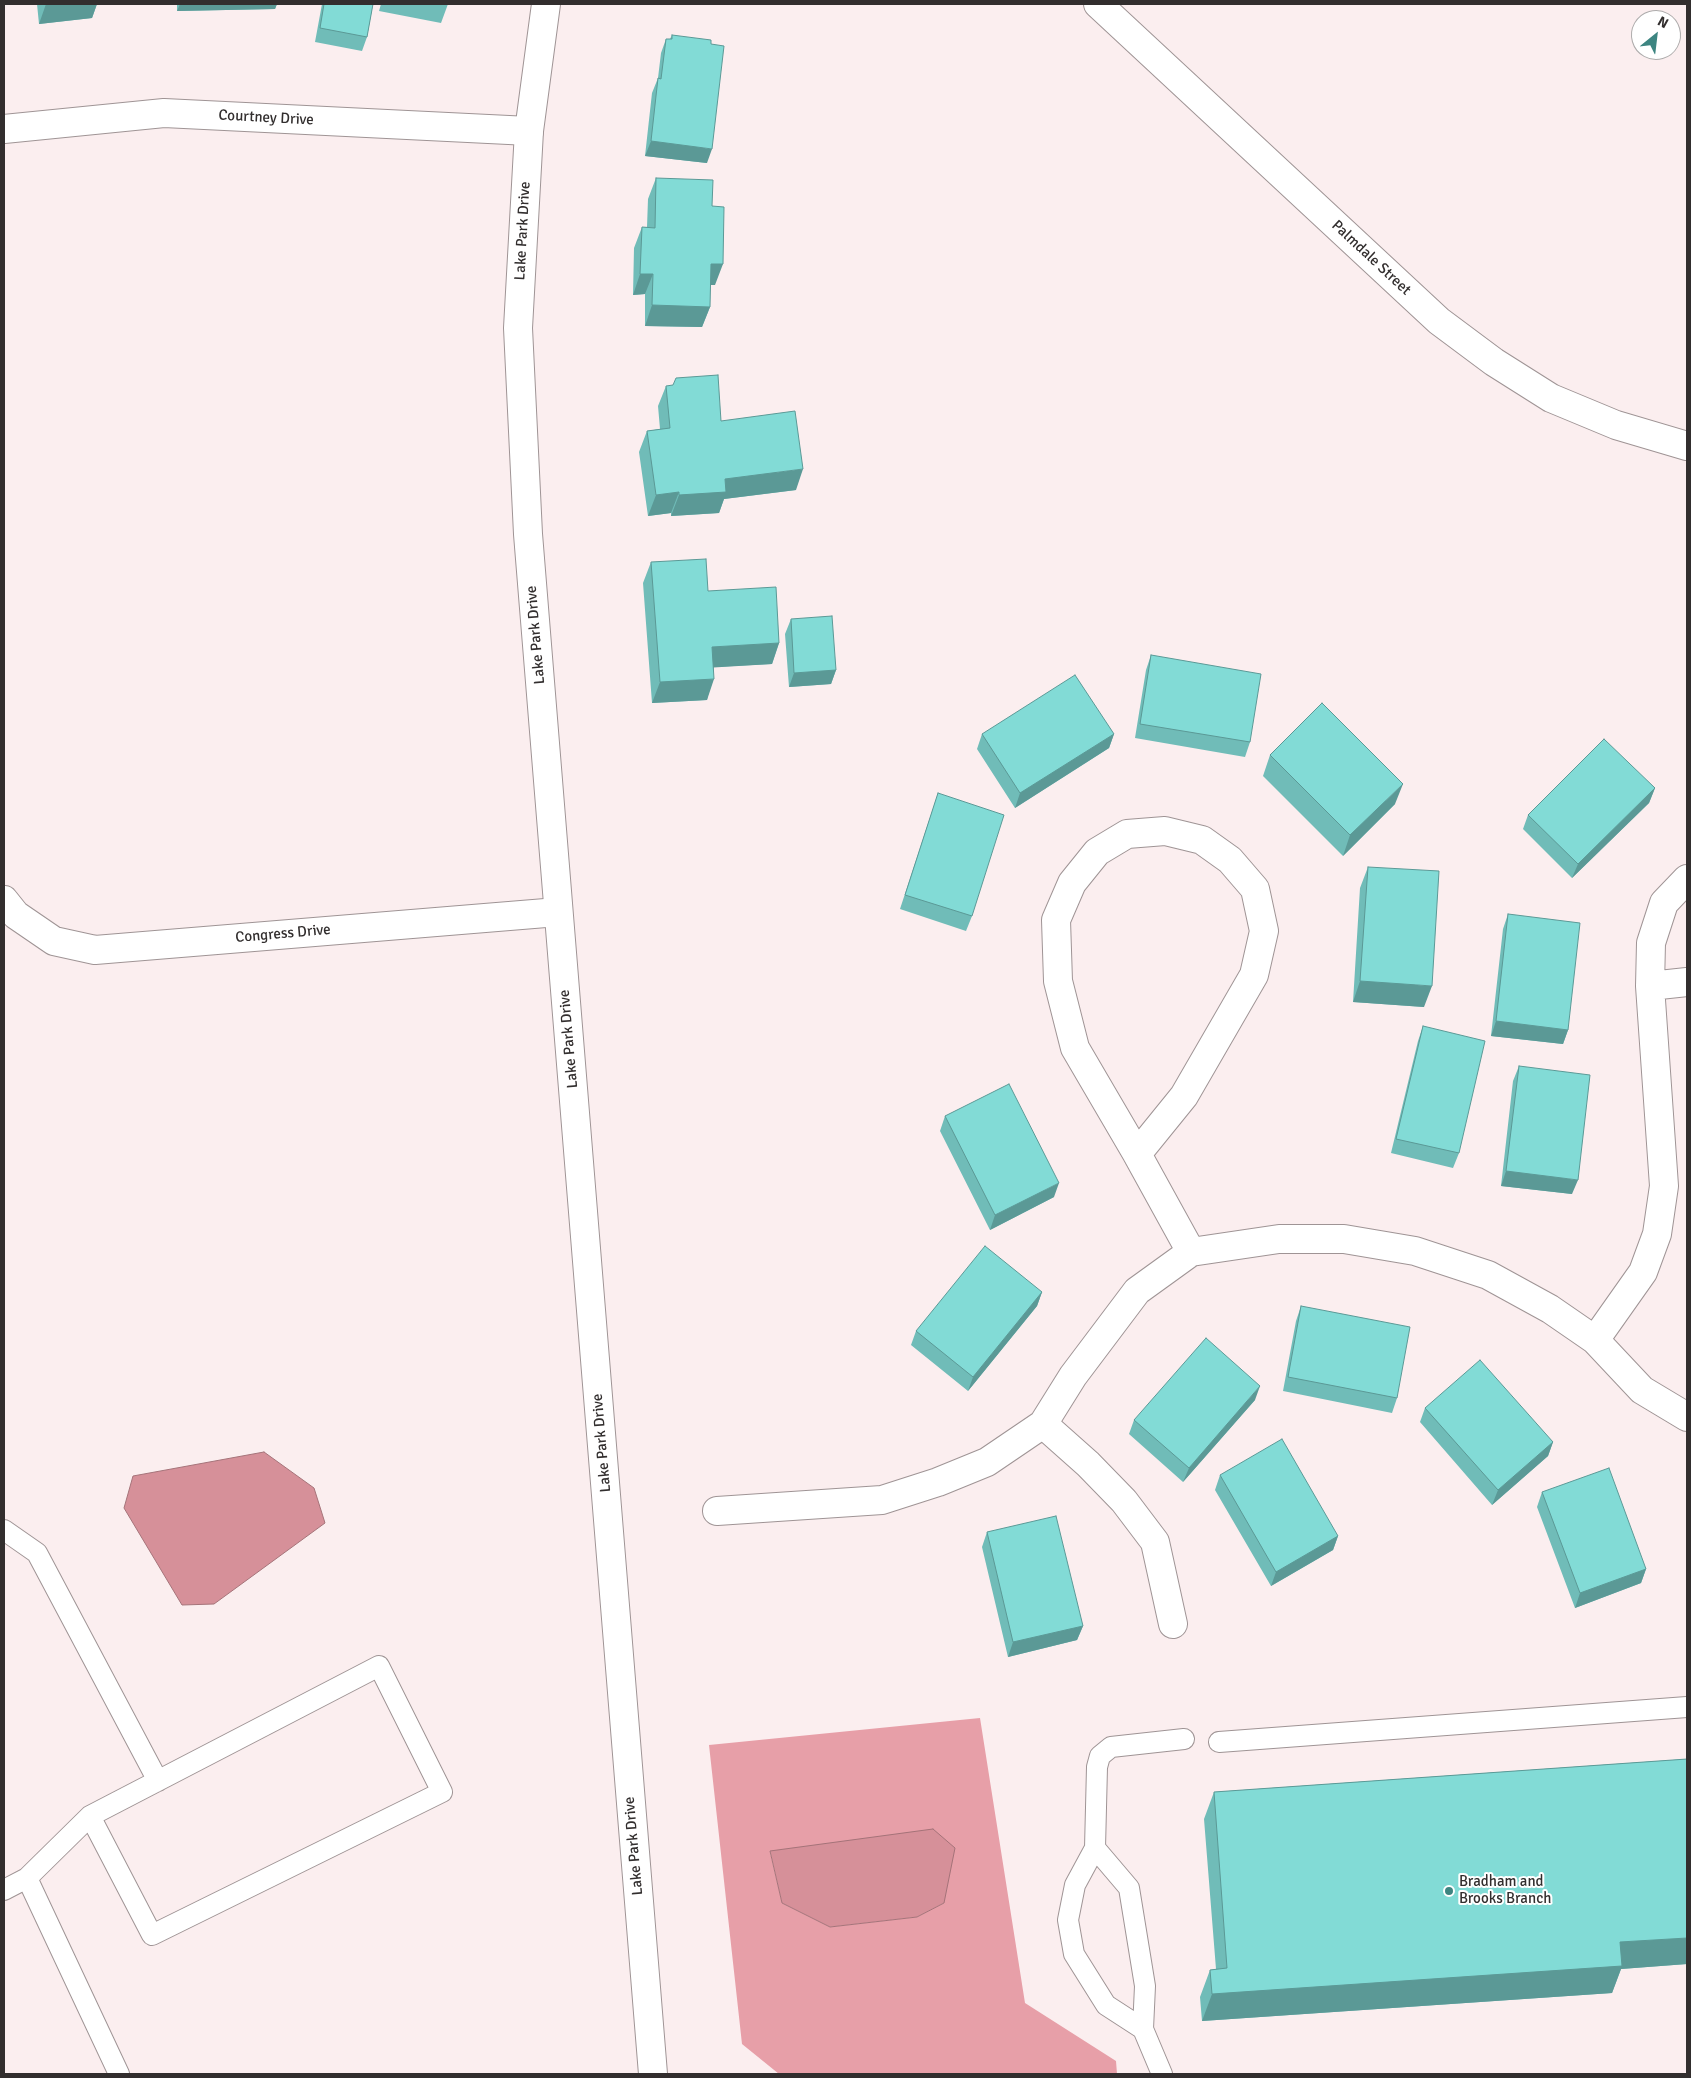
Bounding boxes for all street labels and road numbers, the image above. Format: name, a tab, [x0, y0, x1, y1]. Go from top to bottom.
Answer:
street label: Courtney Drive	[218, 107, 314, 129]
street label: Lake Park Drive	[511, 181, 535, 281]
street label: Palmdale Street	[1328, 217, 1414, 299]
street label: Lake Park Drive	[523, 585, 549, 685]
street label: Congress Drive	[235, 921, 331, 947]
street label: Lake Park Drive	[556, 989, 582, 1089]
street label: Lake Park Drive	[589, 1393, 615, 1493]
street label: Lake Park Drive	[621, 1796, 647, 1896]

